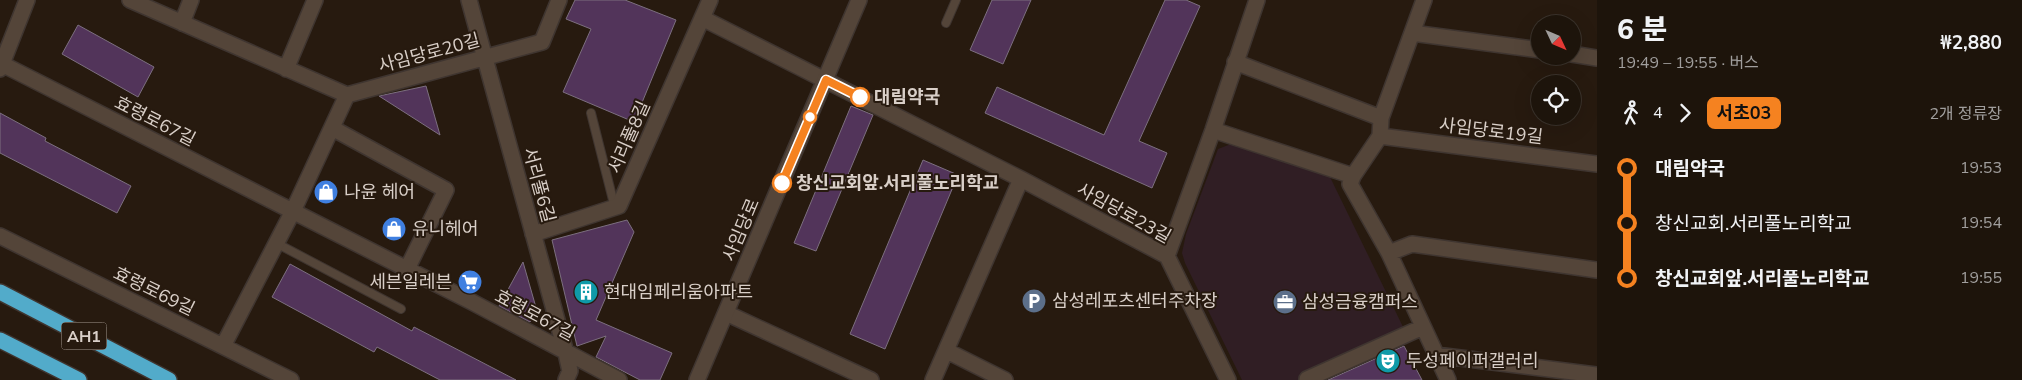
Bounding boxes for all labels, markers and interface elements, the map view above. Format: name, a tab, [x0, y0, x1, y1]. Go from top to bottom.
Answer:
text: 6 분	[1617, 11, 1667, 49]
north arrow	[1531, 15, 1581, 65]
map controls	[1531, 15, 1581, 125]
street label: 사임당로20길	[375, 28, 483, 78]
text: ₩2,880	[1940, 30, 2002, 56]
text: 19:49 – 19:55 · 버스	[1617, 52, 1759, 74]
button: locate	[1531, 75, 1581, 125]
place label: 대림약국	[874, 85, 940, 109]
marker: 대림약국	[850, 87, 870, 107]
street label: 효령로67길	[110, 90, 200, 152]
street label: 서리풀8길	[602, 97, 656, 177]
icon: walk	[1617, 99, 1645, 127]
icon: forward	[1671, 99, 1699, 127]
text: 서초03	[1717, 101, 1771, 125]
text: 4	[1653, 102, 1663, 124]
text: 2개 정류장	[1929, 103, 2002, 125]
unlabelled marker	[803, 110, 817, 124]
street label: 사임당로19길	[1438, 113, 1544, 149]
street label: 서리풀6길	[517, 145, 561, 225]
text: 대림약국	[1655, 156, 1725, 182]
text: 19:53	[1960, 157, 2002, 179]
place label: 창신교회앞.서리풀노리학교	[796, 171, 999, 195]
marker: 창신교회앞.서리풀노리학교	[772, 173, 792, 193]
street label: 사임당로23길	[1073, 177, 1175, 249]
shop icon: 나윤 헤어	[313, 179, 339, 205]
place label: 나윤 헤어	[344, 180, 415, 204]
street label: 사임당로	[717, 195, 765, 265]
text: 창신교회.서리풀노리학교	[1655, 211, 1852, 237]
text: 19:54	[1960, 212, 2002, 234]
shop icon: 유니헤어	[381, 216, 407, 242]
place label: 유니헤어	[412, 217, 478, 241]
street label: 효령로69길	[109, 261, 199, 321]
text: 창신교회앞.서리풀노리학교	[1655, 266, 1869, 292]
text: 19:55	[1960, 267, 2002, 289]
supermarket icon: 세븐일레븐	[457, 269, 483, 295]
place label: 세븐일레븐	[369, 270, 452, 294]
building icon: 현대임페리움아파트	[573, 279, 599, 305]
place label: 현대임페리움아파트	[604, 280, 753, 304]
street label: 효령로67길	[491, 284, 579, 346]
parking icon: 삼성레포츠센터주차장	[1021, 288, 1047, 314]
place label: 삼성레포츠센터주차장	[1052, 289, 1218, 313]
office icon: 삼성금융캠퍼스	[1272, 289, 1298, 315]
place label: 삼성금융캠퍼스	[1302, 290, 1418, 314]
road number: AH1	[62, 322, 106, 350]
theatre icon: 두성페이퍼갤러리	[1375, 348, 1401, 374]
place label: 두성페이퍼갤러리	[1406, 349, 1538, 373]

